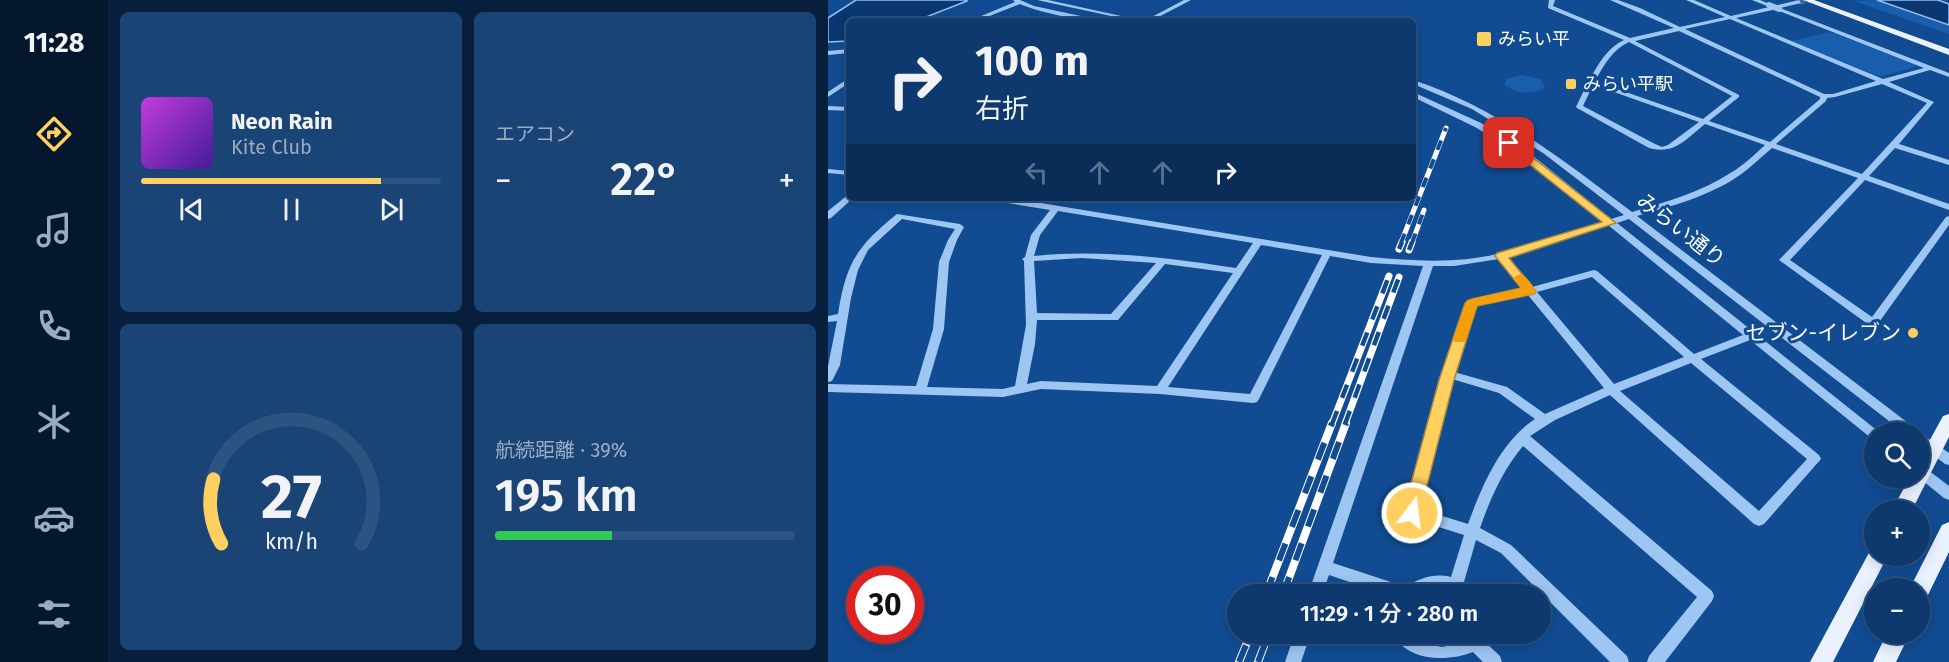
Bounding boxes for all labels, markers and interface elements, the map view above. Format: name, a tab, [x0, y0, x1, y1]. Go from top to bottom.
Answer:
text: 11:28	[24, 27, 84, 59]
place label: みらい平	[1498, 28, 1570, 50]
marker: みらい平	[1475, 30, 1493, 48]
text: 100 m	[975, 36, 1089, 86]
icon: right	[876, 42, 954, 120]
place label: みらい平駅	[1583, 73, 1673, 95]
marker: みらい平駅	[1564, 77, 1578, 91]
text: 右折	[975, 93, 1029, 125]
text: Neon Rain	[231, 108, 333, 135]
icon: directions	[33, 113, 75, 155]
pin	[1483, 117, 1534, 168]
text: エアコン	[495, 122, 575, 146]
icon: arrive	[1492, 126, 1525, 159]
text: Kite Club	[231, 135, 312, 159]
text: 22°	[610, 153, 680, 207]
icon: left	[1020, 156, 1053, 189]
icon: ahead	[1083, 156, 1116, 189]
icon: ahead	[1146, 156, 1179, 189]
icon: right	[1209, 156, 1242, 189]
text: −	[495, 161, 512, 201]
text: +	[779, 161, 795, 201]
street label: みらい通り	[1632, 187, 1730, 273]
icon: previous	[175, 193, 208, 226]
icon: pause	[275, 193, 308, 226]
icon: next	[375, 193, 408, 226]
icon: music	[33, 209, 75, 251]
icon: phone	[33, 305, 75, 347]
place label: セブン-イレブン	[1746, 320, 1901, 346]
marker: セブン-イレブン	[1906, 326, 1920, 340]
icon: climate	[33, 401, 75, 443]
map controls	[1864, 422, 1930, 644]
button: search	[1864, 422, 1930, 488]
text: 航続距離 · 39%	[495, 438, 627, 462]
text: 27	[261, 460, 321, 535]
text: 195 km	[495, 469, 638, 523]
position arrow	[1380, 481, 1444, 545]
icon: car	[33, 497, 75, 539]
button: +	[1864, 500, 1930, 566]
text: km/h	[264, 529, 318, 555]
speed limit sign: 30	[846, 566, 924, 644]
button: −	[1864, 578, 1930, 644]
icon: filters	[33, 593, 75, 635]
text: 11:29 · 1 分 · 280 m	[1300, 600, 1478, 627]

